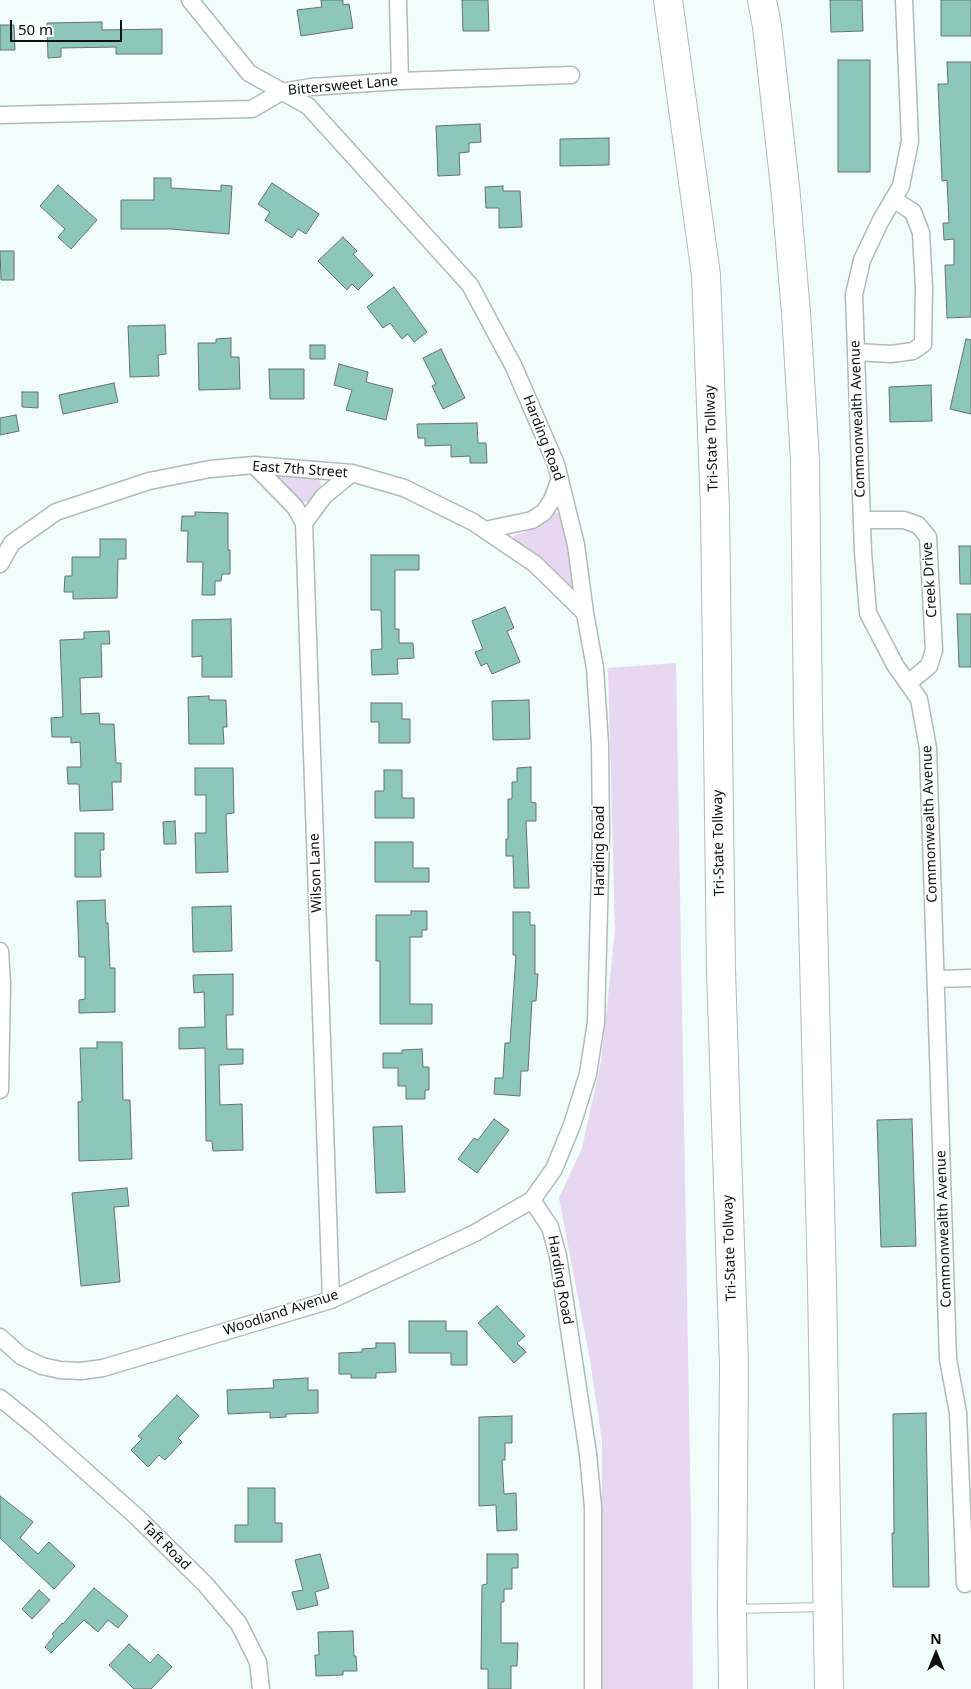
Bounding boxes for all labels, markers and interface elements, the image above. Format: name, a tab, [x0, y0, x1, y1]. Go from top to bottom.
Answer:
scale bar	[12, 10, 125, 42]
text: 50 m	[18, 19, 53, 39]
street label: Bittersweet Lane	[287, 73, 399, 99]
street label: Commonwealth Avenue	[847, 340, 869, 498]
street label: Tri-State Tollway	[702, 384, 722, 492]
street label: Harding Road	[519, 393, 567, 483]
street label: East 7th Street	[252, 458, 348, 482]
street label: Creek Drive	[919, 542, 941, 618]
street label: Commonwealth Avenue	[919, 745, 941, 903]
street label: Tri-State Tollway	[710, 790, 728, 896]
street label: Harding Road	[592, 806, 608, 896]
street label: Wilson Lane	[306, 833, 326, 913]
street label: Commonwealth Avenue	[933, 1150, 955, 1308]
street label: Tri-State Tollway	[720, 1194, 740, 1302]
street label: Harding Road	[544, 1234, 576, 1326]
street label: Woodland Avenue	[221, 1286, 341, 1340]
street label: Taft Road	[138, 1518, 194, 1574]
north arrow	[911, 1629, 961, 1679]
text: N	[930, 1629, 942, 1648]

